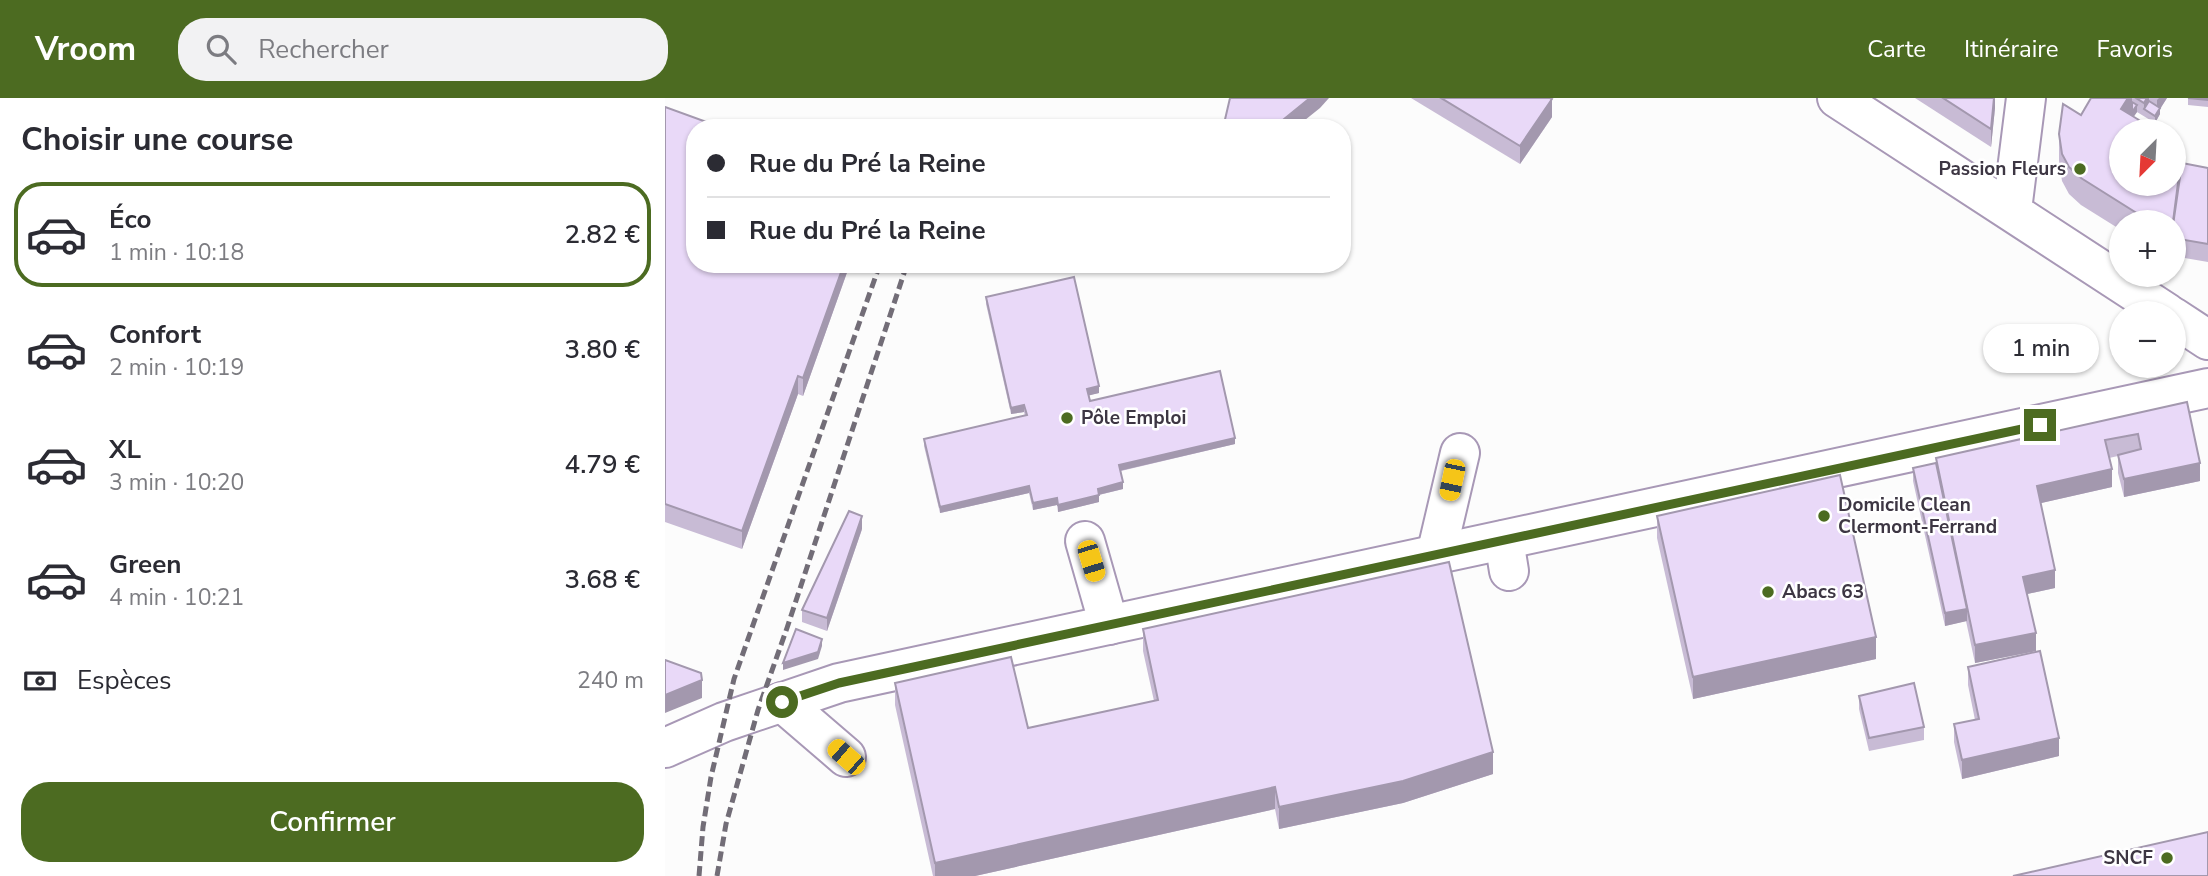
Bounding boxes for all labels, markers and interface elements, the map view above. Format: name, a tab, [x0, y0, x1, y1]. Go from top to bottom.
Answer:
search box	[178, 18, 668, 81]
text: Vroom	[35, 27, 136, 72]
icon: search	[202, 30, 240, 68]
text: Rechercher	[258, 32, 389, 67]
text: Carte	[1867, 33, 1926, 65]
text: Itinéraire	[1964, 33, 2058, 65]
text: Favoris	[2096, 33, 2173, 65]
text: Choisir une course	[21, 118, 293, 161]
north arrow	[2109, 119, 2186, 196]
map controls	[2109, 119, 2186, 378]
text: Rue du Pré la Reine	[749, 146, 986, 181]
place label: Passion Fleurs	[1939, 156, 2066, 182]
marker: Passion Fleurs	[2072, 161, 2088, 177]
text: Éco	[109, 202, 151, 237]
icon: car	[25, 203, 88, 266]
button: +	[2109, 210, 2186, 287]
text: Rue du Pré la Reine	[749, 213, 986, 248]
text: 2.82 €	[565, 217, 640, 252]
text: 1 min · 10:18	[109, 237, 244, 268]
button: −	[2109, 301, 2186, 378]
text: Confort	[109, 317, 201, 352]
icon: car	[25, 318, 88, 381]
callout: 1 min	[1982, 324, 2098, 372]
text: 3.80 €	[565, 332, 640, 367]
text: 1 min	[2012, 333, 2070, 364]
text: 2 min · 10:19	[109, 352, 244, 383]
place label: Pôle Emploi	[1081, 405, 1186, 431]
route end	[2024, 409, 2056, 441]
marker: Pôle Emploi	[1059, 410, 1075, 426]
text: XL	[109, 432, 141, 467]
icon: car	[25, 433, 88, 496]
text: 4.79 €	[565, 447, 640, 482]
car	[1438, 457, 1467, 503]
text: 3 min · 10:20	[109, 467, 244, 498]
place label: Domicile Clean Clermont-Ferrand	[1838, 492, 1997, 540]
marker: Domicile Clean Clermont-Ferrand	[1816, 508, 1832, 524]
car	[1075, 538, 1108, 584]
text: Green	[109, 547, 182, 582]
icon: car	[25, 548, 88, 611]
text: 3.68 €	[565, 562, 640, 597]
place label: Abacs 63	[1782, 579, 1864, 605]
text: 4 min · 10:21	[109, 582, 244, 613]
marker: Abacs 63	[1760, 584, 1776, 600]
icon: cash	[21, 662, 59, 700]
text: Espèces	[77, 663, 172, 698]
text: 240 m	[577, 665, 644, 696]
route start	[766, 686, 798, 718]
car	[824, 735, 869, 779]
button: Confirmer	[21, 782, 644, 862]
place label: SNCF	[2103, 845, 2153, 871]
marker: SNCF	[2159, 850, 2175, 866]

